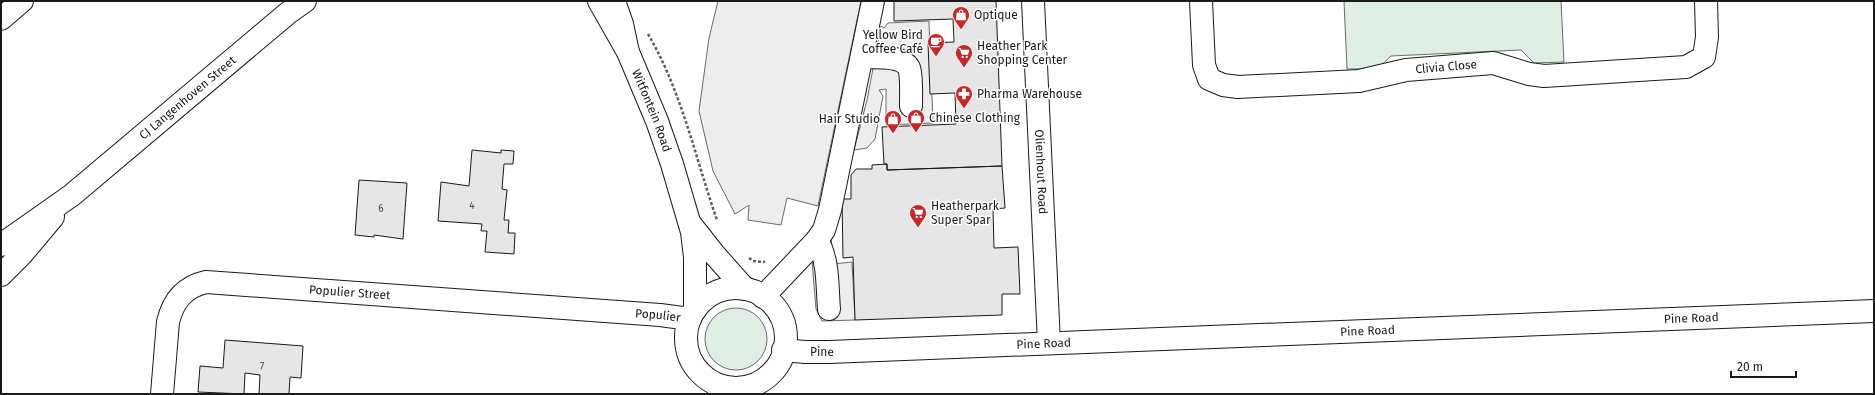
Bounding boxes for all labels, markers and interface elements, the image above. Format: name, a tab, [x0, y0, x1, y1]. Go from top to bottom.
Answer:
shop icon: Optique	[951, 5, 971, 30]
place label: Optique	[974, 8, 1018, 22]
place label: Yellow Bird Coffee Café	[862, 28, 923, 56]
cafe icon: Yellow Bird Coffee Café	[926, 32, 946, 57]
place label: Heather Park Shopping Center	[977, 39, 1067, 67]
supermarket icon: Heather Park Shopping Center	[954, 43, 974, 68]
street label: CJ Langenhoven Street	[136, 53, 239, 142]
street label: Clivia Close	[1415, 57, 1478, 76]
street label: Witfontein Road	[629, 67, 674, 154]
pharmacy icon: Pharma Warehouse	[954, 84, 974, 109]
place label: Pharma Warehouse	[977, 87, 1082, 101]
shop icon: Chinese Clothing	[906, 108, 926, 133]
shop icon: Hair Studio	[883, 109, 903, 134]
place label: Chinese Clothing	[929, 111, 1021, 125]
place label: Hair Studio	[819, 112, 880, 126]
street label: Olienhout Road	[1032, 129, 1050, 215]
place label: Heatherpark Super Spar	[931, 199, 1000, 227]
house number: 4	[469, 200, 475, 212]
house number: 6	[378, 203, 384, 215]
supermarket icon: Heatherpark Super Spar	[908, 203, 928, 228]
street label: Populier Street	[309, 283, 392, 302]
street label: Populier	[635, 306, 682, 325]
street label: Pine Road	[1664, 310, 1719, 326]
street label: Pine Road	[1340, 323, 1395, 339]
street label: Pine Road	[1016, 336, 1071, 352]
street label: Pine	[810, 345, 834, 359]
scale bar	[1731, 353, 1796, 379]
text: 20 m	[1737, 360, 1763, 374]
house number: 7	[260, 361, 265, 373]

